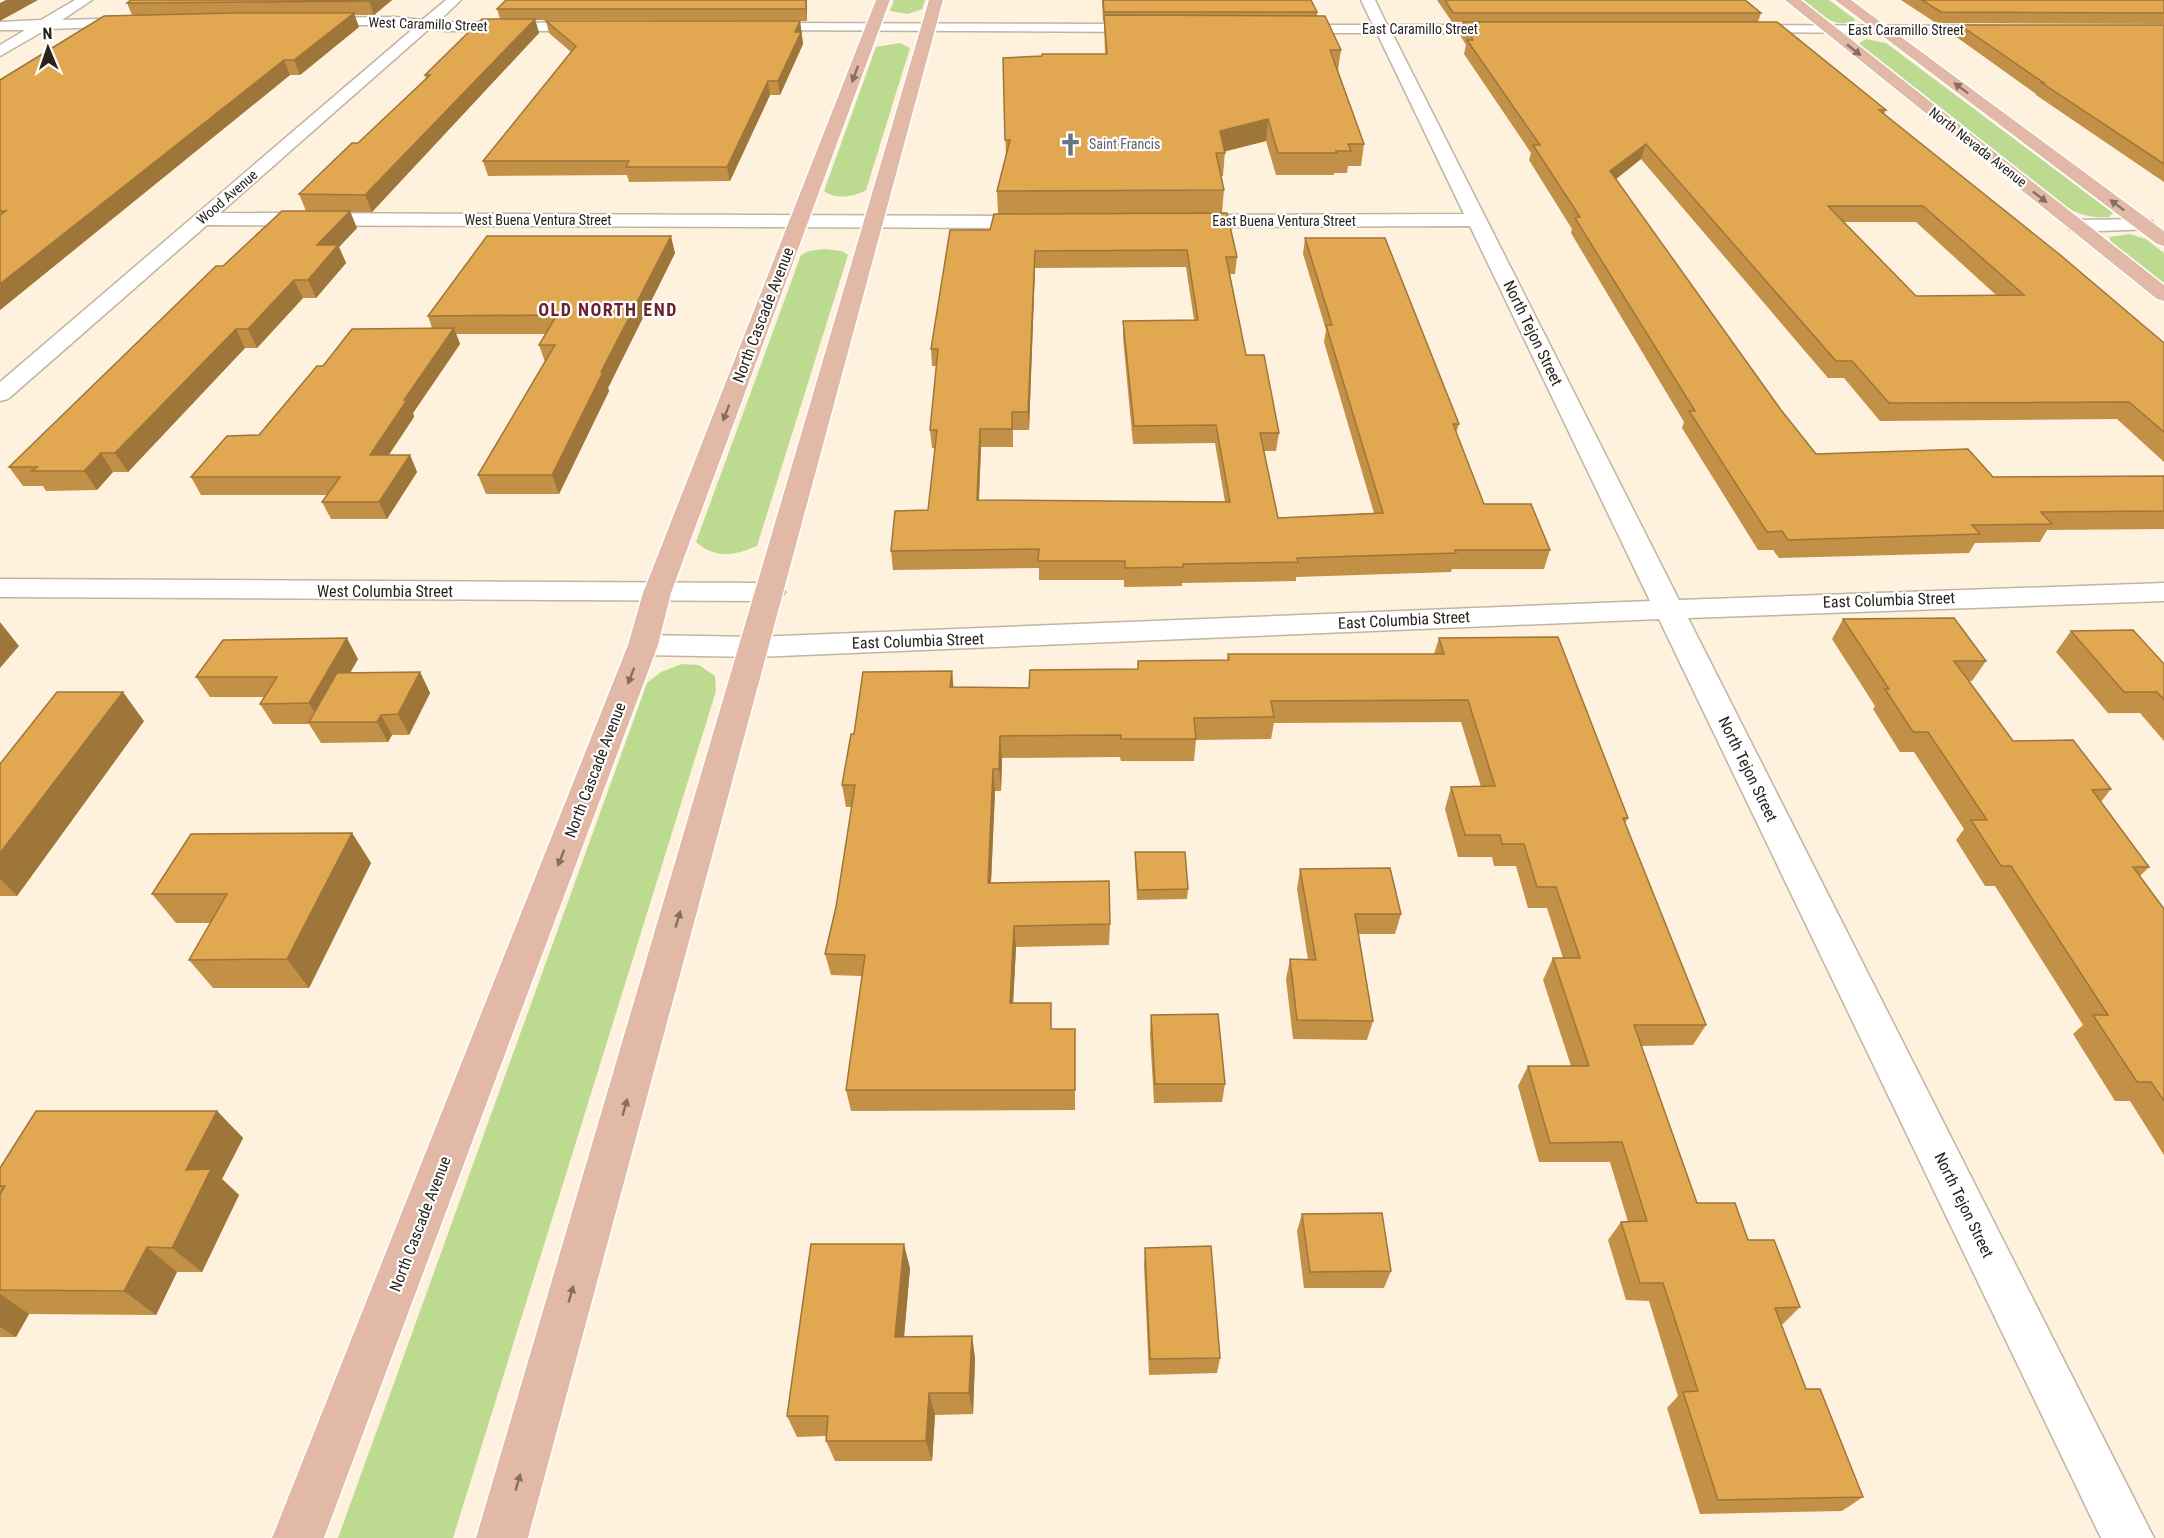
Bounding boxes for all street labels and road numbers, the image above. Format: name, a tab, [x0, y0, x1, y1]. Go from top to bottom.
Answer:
street label: West Caramillo Street	[368, 14, 488, 34]
street label: East Caramillo Street	[1362, 21, 1478, 37]
street label: East Caramillo Street	[1848, 22, 1964, 38]
street label: North Nevada Avenue	[1926, 104, 2030, 190]
street label: Wood Avenue	[193, 166, 261, 228]
street label: West Buena Ventura Street	[465, 212, 611, 228]
street label: East Buena Ventura Street	[1212, 213, 1356, 229]
street label: North Cascade Avenue	[728, 245, 798, 385]
street label: North Tejon Street	[1499, 277, 1567, 389]
street label: West Columbia Street	[317, 582, 453, 601]
street label: East Columbia Street	[1823, 588, 1956, 612]
street label: East Columbia Street	[1337, 607, 1471, 633]
street label: East Columbia Street	[852, 629, 985, 653]
street label: North Cascade Avenue	[560, 700, 630, 840]
street label: North Tejon Street	[1714, 713, 1782, 825]
street label: North Tejon Street	[1930, 1149, 1998, 1261]
street label: North Cascade Avenue	[385, 1154, 455, 1294]

